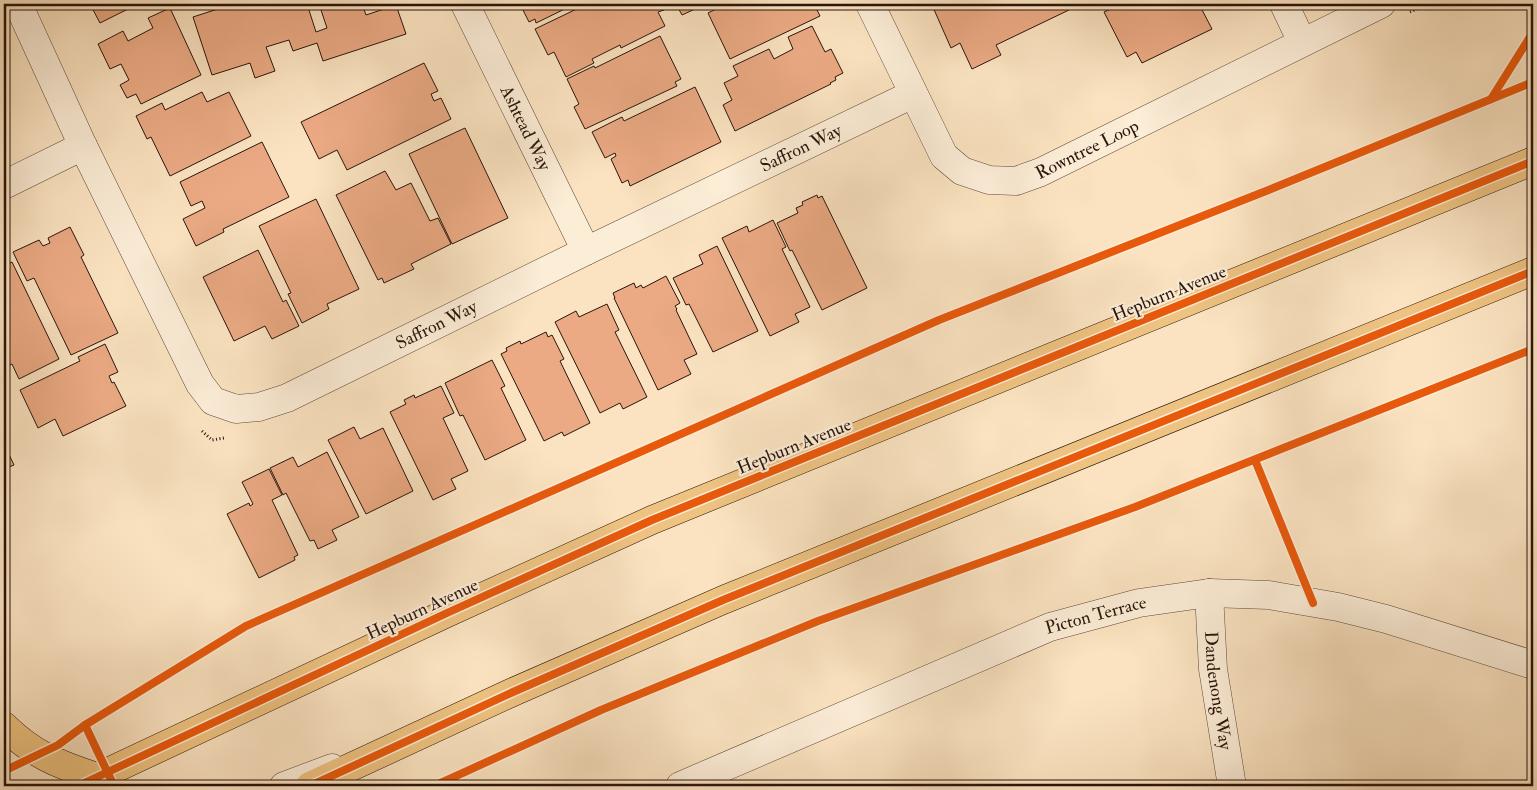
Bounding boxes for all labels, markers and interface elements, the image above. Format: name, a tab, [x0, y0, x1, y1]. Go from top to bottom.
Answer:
street label: Ashtead Way	[494, 81, 556, 176]
street label: Rowntree Loop	[1032, 114, 1143, 185]
street label: Saffron Way	[756, 118, 847, 178]
street label: Hepburn Avenue	[1109, 260, 1230, 327]
street label: Saffron Way	[392, 295, 482, 355]
street label: Hepburn Avenue	[734, 413, 855, 480]
street label: Hepburn Avenue	[362, 573, 482, 645]
street label: Picton Terrace	[1042, 591, 1148, 640]
street label: Dandenong Way	[1199, 631, 1237, 753]

